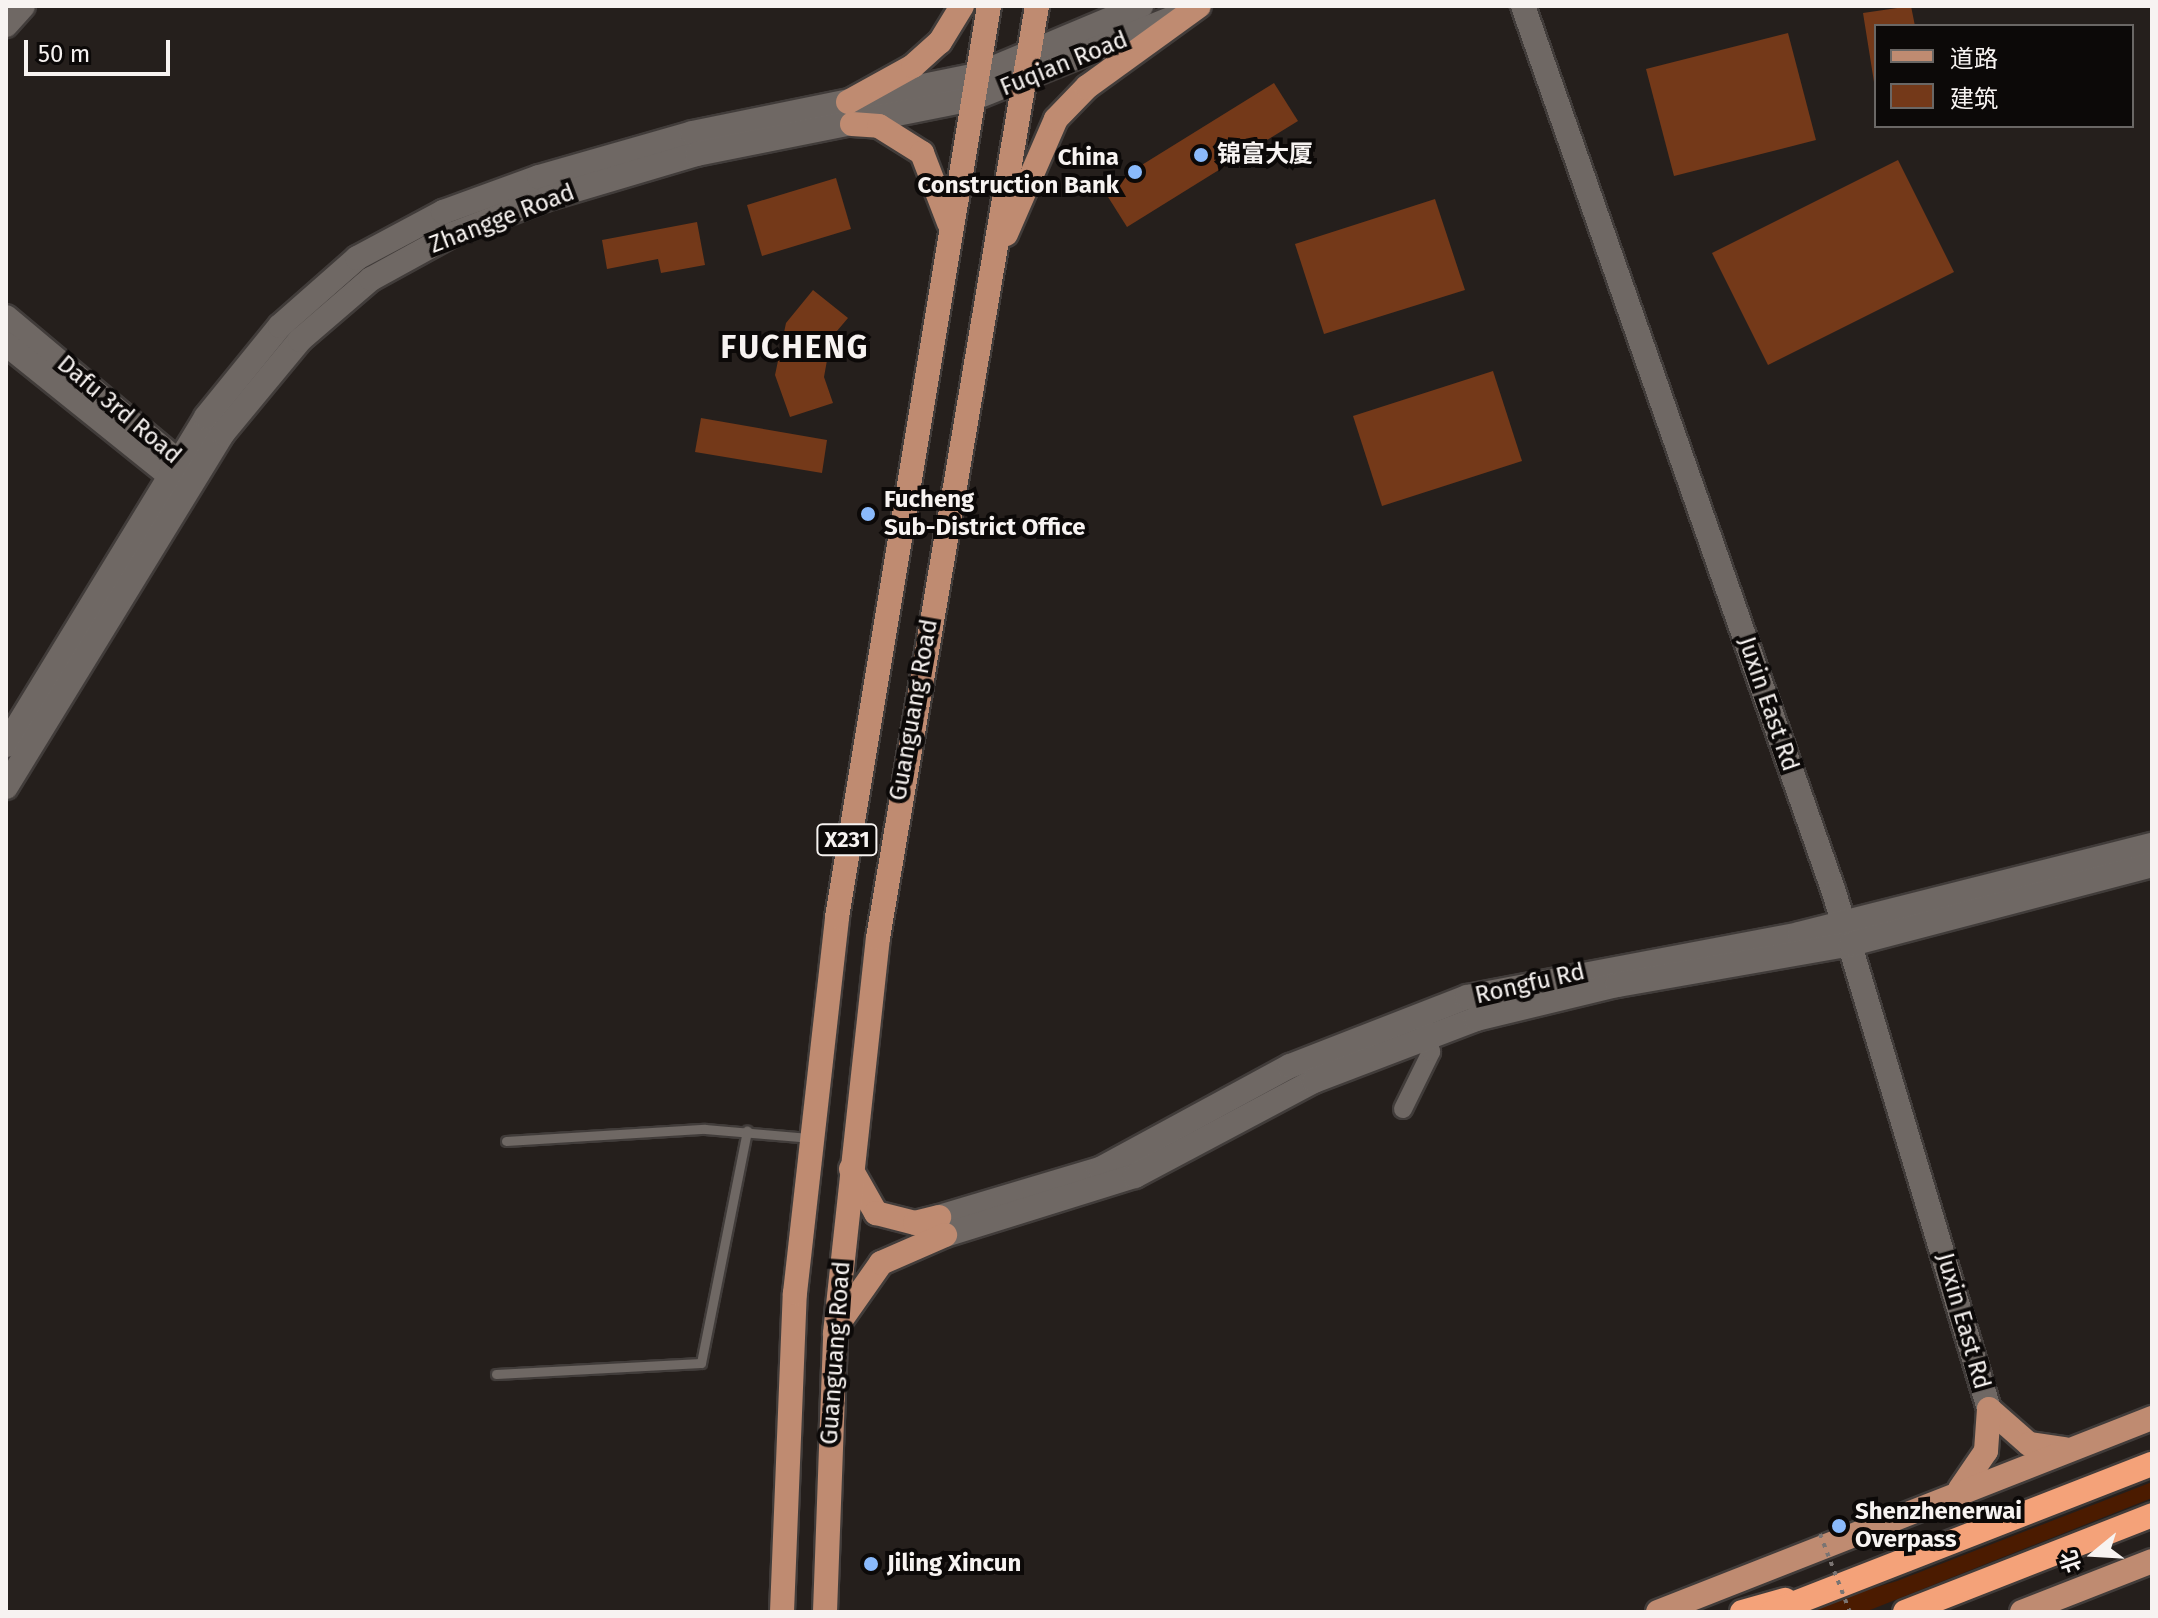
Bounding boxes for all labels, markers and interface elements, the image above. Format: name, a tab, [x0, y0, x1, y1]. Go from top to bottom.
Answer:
scale bar	[28, 24, 174, 74]
legend	[1874, 24, 2134, 128]
street label: Fuqian Road	[996, 25, 1132, 103]
text: 50 m	[38, 40, 90, 68]
text: 道路	[1950, 45, 1998, 73]
text: 建筑	[1950, 85, 1998, 113]
place label: 锦富大厦	[1217, 141, 1313, 169]
place label: China Construction Bank	[917, 144, 1119, 200]
marker: 锦富大厦	[1192, 146, 1210, 164]
marker: China Construction Bank	[1126, 163, 1144, 181]
street label: Zhangge Road	[425, 178, 579, 260]
district label: FUCHENG	[721, 328, 869, 366]
street label: Dafu 3rd Road	[51, 350, 187, 470]
place label: Fucheng Sub-District Office	[884, 486, 1085, 542]
marker: Fucheng Sub-District Office	[859, 505, 877, 523]
street label: Guanguang Road	[884, 617, 944, 803]
street label: Juxin East Rd	[1732, 633, 1804, 775]
road number: X231	[815, 822, 879, 858]
street label: Rongfu Rd	[1472, 957, 1588, 1011]
street label: Juxin East Rd	[1930, 1250, 1996, 1392]
street label: Guanguang Road	[815, 1260, 857, 1446]
place label: Shenzhenerwai Overpass	[1855, 1498, 2022, 1554]
north arrow	[2054, 1514, 2134, 1594]
marker: Shenzhenerwai Overpass	[1830, 1517, 1848, 1535]
text: 北	[2054, 1547, 2087, 1576]
place label: Jiling Xincun	[887, 1550, 1021, 1578]
marker: Jiling Xincun	[862, 1555, 880, 1573]

